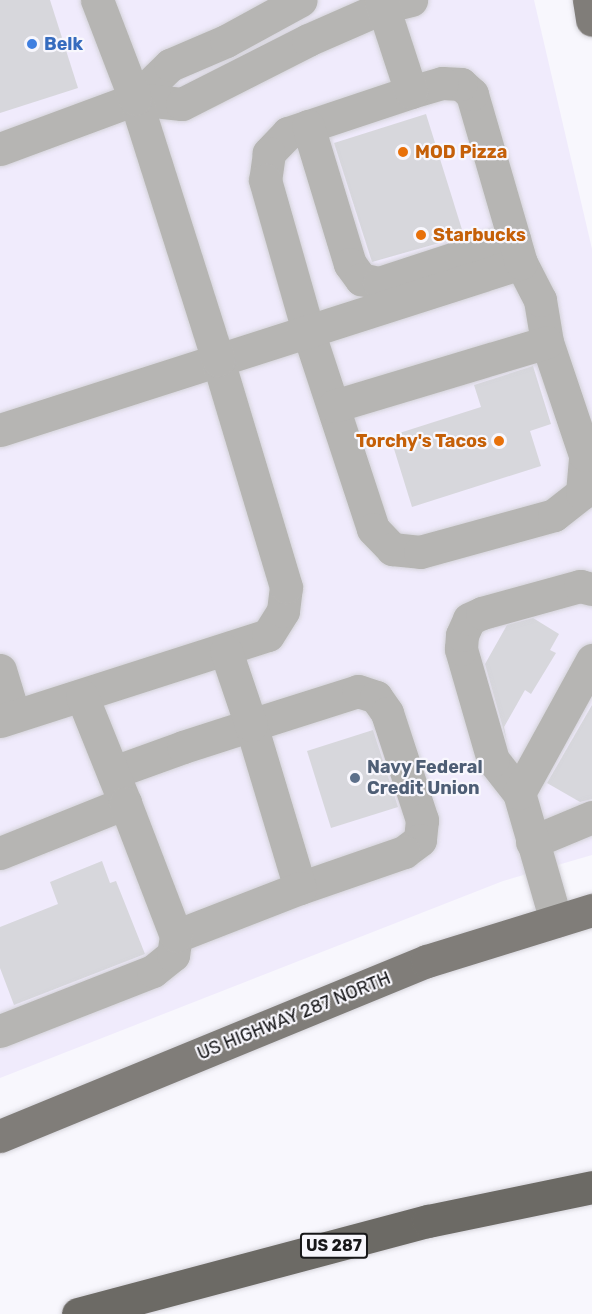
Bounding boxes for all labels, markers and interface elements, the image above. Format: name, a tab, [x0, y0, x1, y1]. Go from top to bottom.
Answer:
place label: Belk	[44, 33, 83, 55]
marker: Belk	[25, 37, 39, 51]
place label: MOD Pizza	[415, 141, 507, 163]
marker: MOD Pizza	[396, 145, 410, 159]
place label: Starbucks	[433, 224, 526, 246]
marker: Starbucks	[414, 228, 428, 242]
place label: Torchy's Tacos	[356, 430, 487, 452]
marker: Torchy's Tacos	[492, 434, 506, 448]
place label: Navy Federal Credit Union	[367, 757, 483, 800]
marker: Navy Federal Credit Union	[348, 771, 362, 785]
street label: US HIGHWAY 287 NORTH	[194, 967, 394, 1065]
road number: US 287	[300, 1233, 368, 1259]

